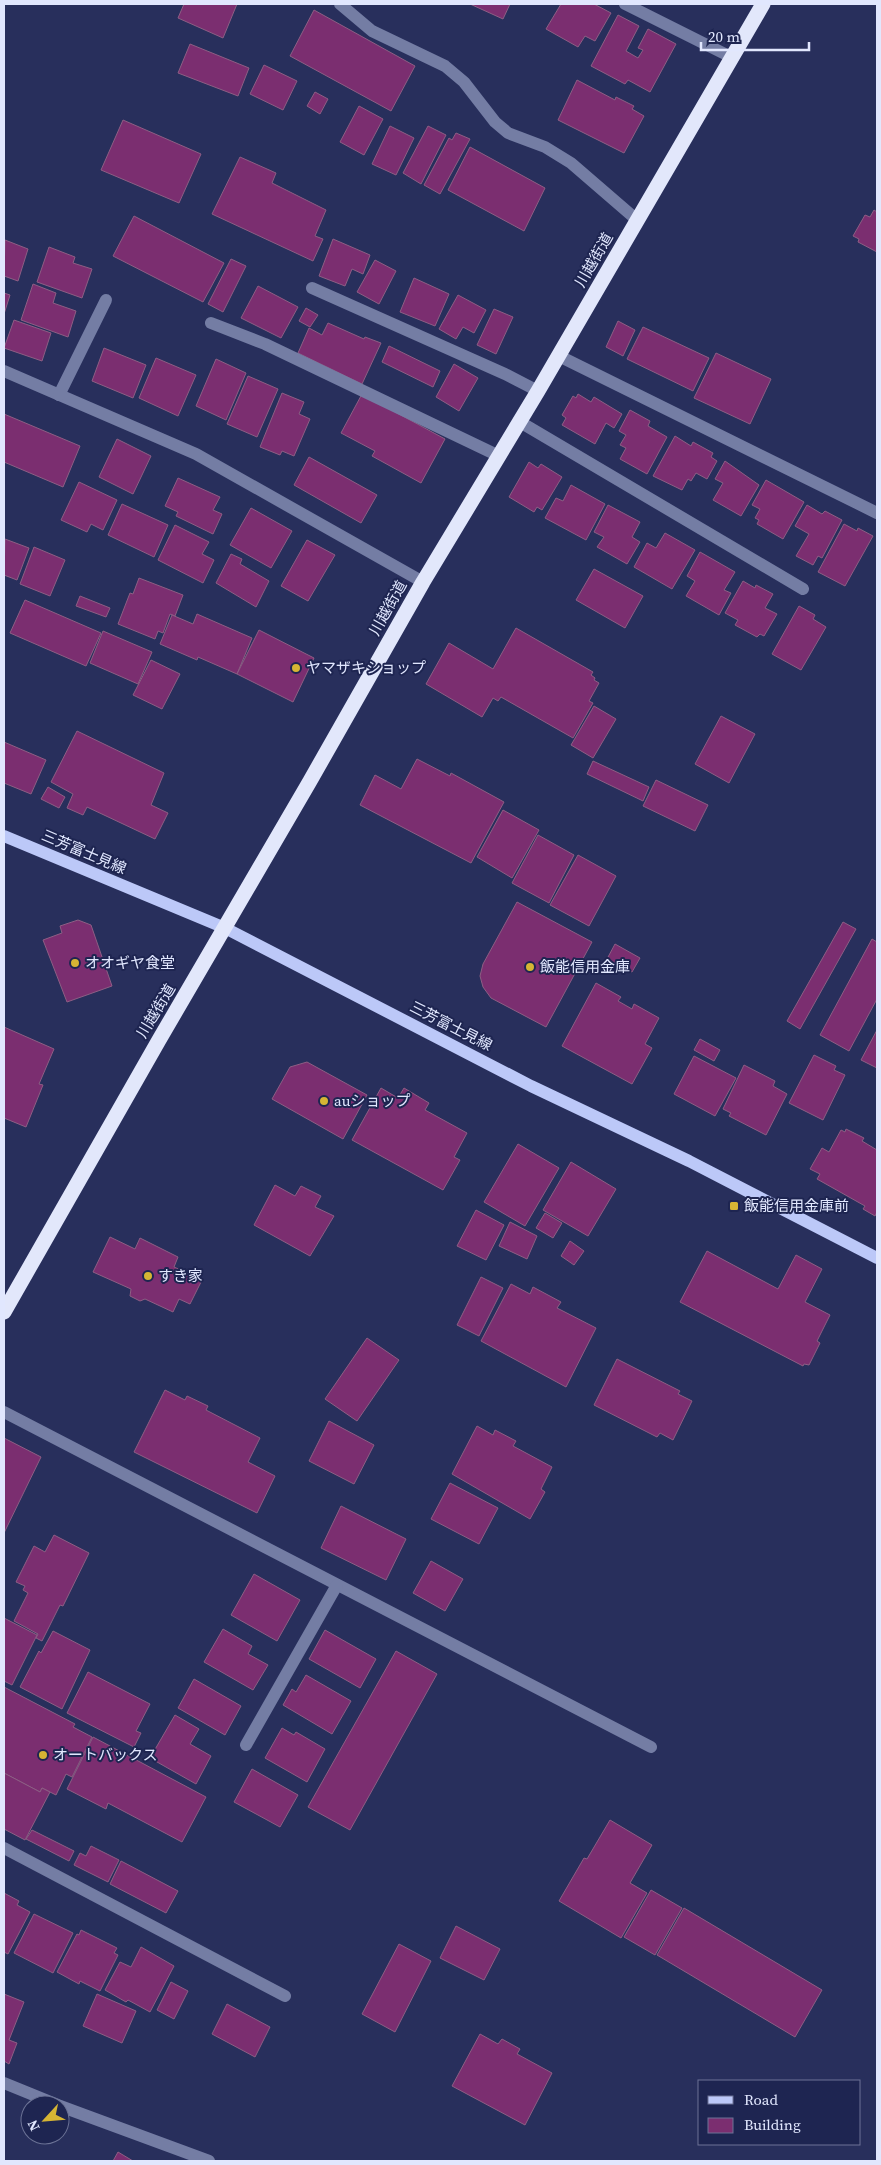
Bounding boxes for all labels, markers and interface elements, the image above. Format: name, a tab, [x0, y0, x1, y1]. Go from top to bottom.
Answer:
scale bar	[701, 20, 808, 52]
text: 20 m	[708, 26, 740, 47]
street label: 川越街道	[569, 229, 618, 291]
street label: 川越街道	[364, 576, 411, 639]
place label: ヤマザキショップ	[306, 657, 426, 678]
marker: ヤマザキショップ	[290, 662, 302, 674]
street label: 三芳富士見線	[39, 824, 130, 879]
place label: オオギヤ食堂	[85, 952, 175, 973]
place label: 飯能信用金庫	[540, 956, 630, 977]
marker: オオギヤ食堂	[69, 957, 81, 969]
marker: 飯能信用金庫	[524, 961, 536, 973]
street label: 川越街道	[131, 980, 180, 1042]
street label: 三芳富士見線	[406, 996, 496, 1055]
place label: auショップ	[334, 1090, 410, 1111]
marker: auショップ	[318, 1095, 330, 1107]
place label: 飯能信用金庫前	[744, 1195, 849, 1216]
marker: 飯能信用金庫前	[728, 1200, 740, 1212]
place label: すき家	[158, 1265, 203, 1286]
marker: すき家	[142, 1270, 154, 1282]
place label: オートバックス	[53, 1744, 158, 1765]
marker: オートバックス	[37, 1749, 49, 1761]
legend	[698, 2080, 861, 2145]
text: Road	[744, 2089, 778, 2110]
north arrow	[20, 2095, 70, 2145]
text: Building	[744, 2114, 801, 2135]
text: N	[22, 2117, 45, 2135]

